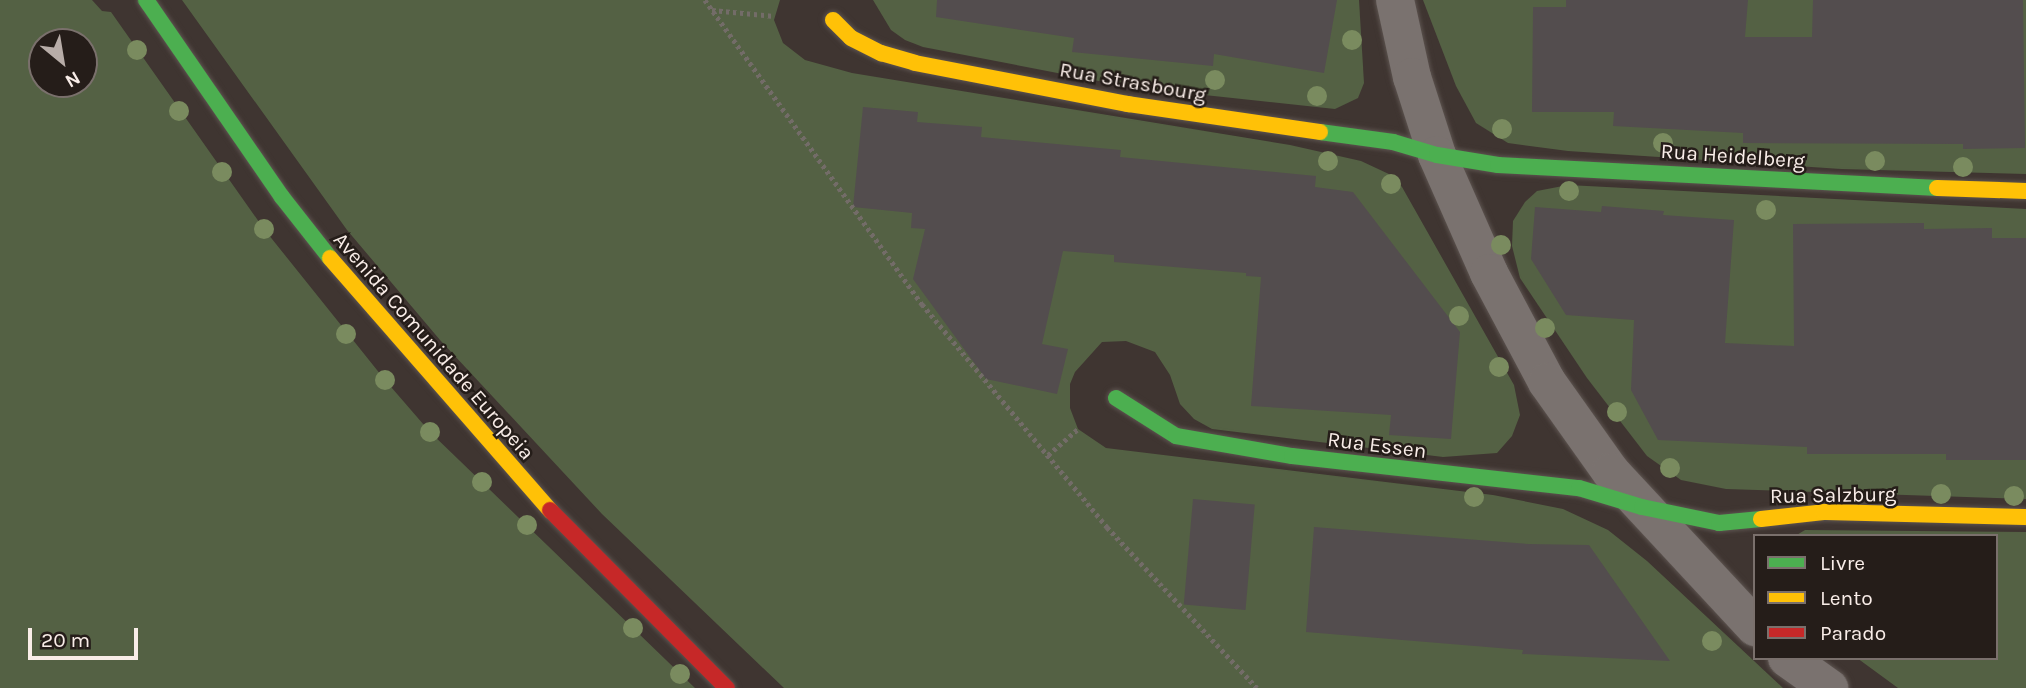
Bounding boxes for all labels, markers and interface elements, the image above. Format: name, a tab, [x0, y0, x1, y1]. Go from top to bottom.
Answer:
north arrow	[28, 28, 98, 98]
street label: Rua Strasbourg	[1058, 57, 1208, 107]
text: N	[61, 67, 84, 92]
street label: Rua Heidelberg	[1660, 138, 1806, 174]
street label: Avenida Comunidade Europeia	[328, 227, 540, 465]
street label: Rua Essen	[1326, 426, 1428, 464]
street label: Rua Salzburg	[1770, 481, 1896, 509]
legend	[1753, 534, 1998, 660]
text: Livre	[1820, 551, 1865, 575]
text: Lento	[1820, 586, 1873, 610]
scale bar	[32, 614, 142, 658]
text: Parado	[1820, 621, 1886, 645]
text: 20 m	[41, 628, 90, 652]

